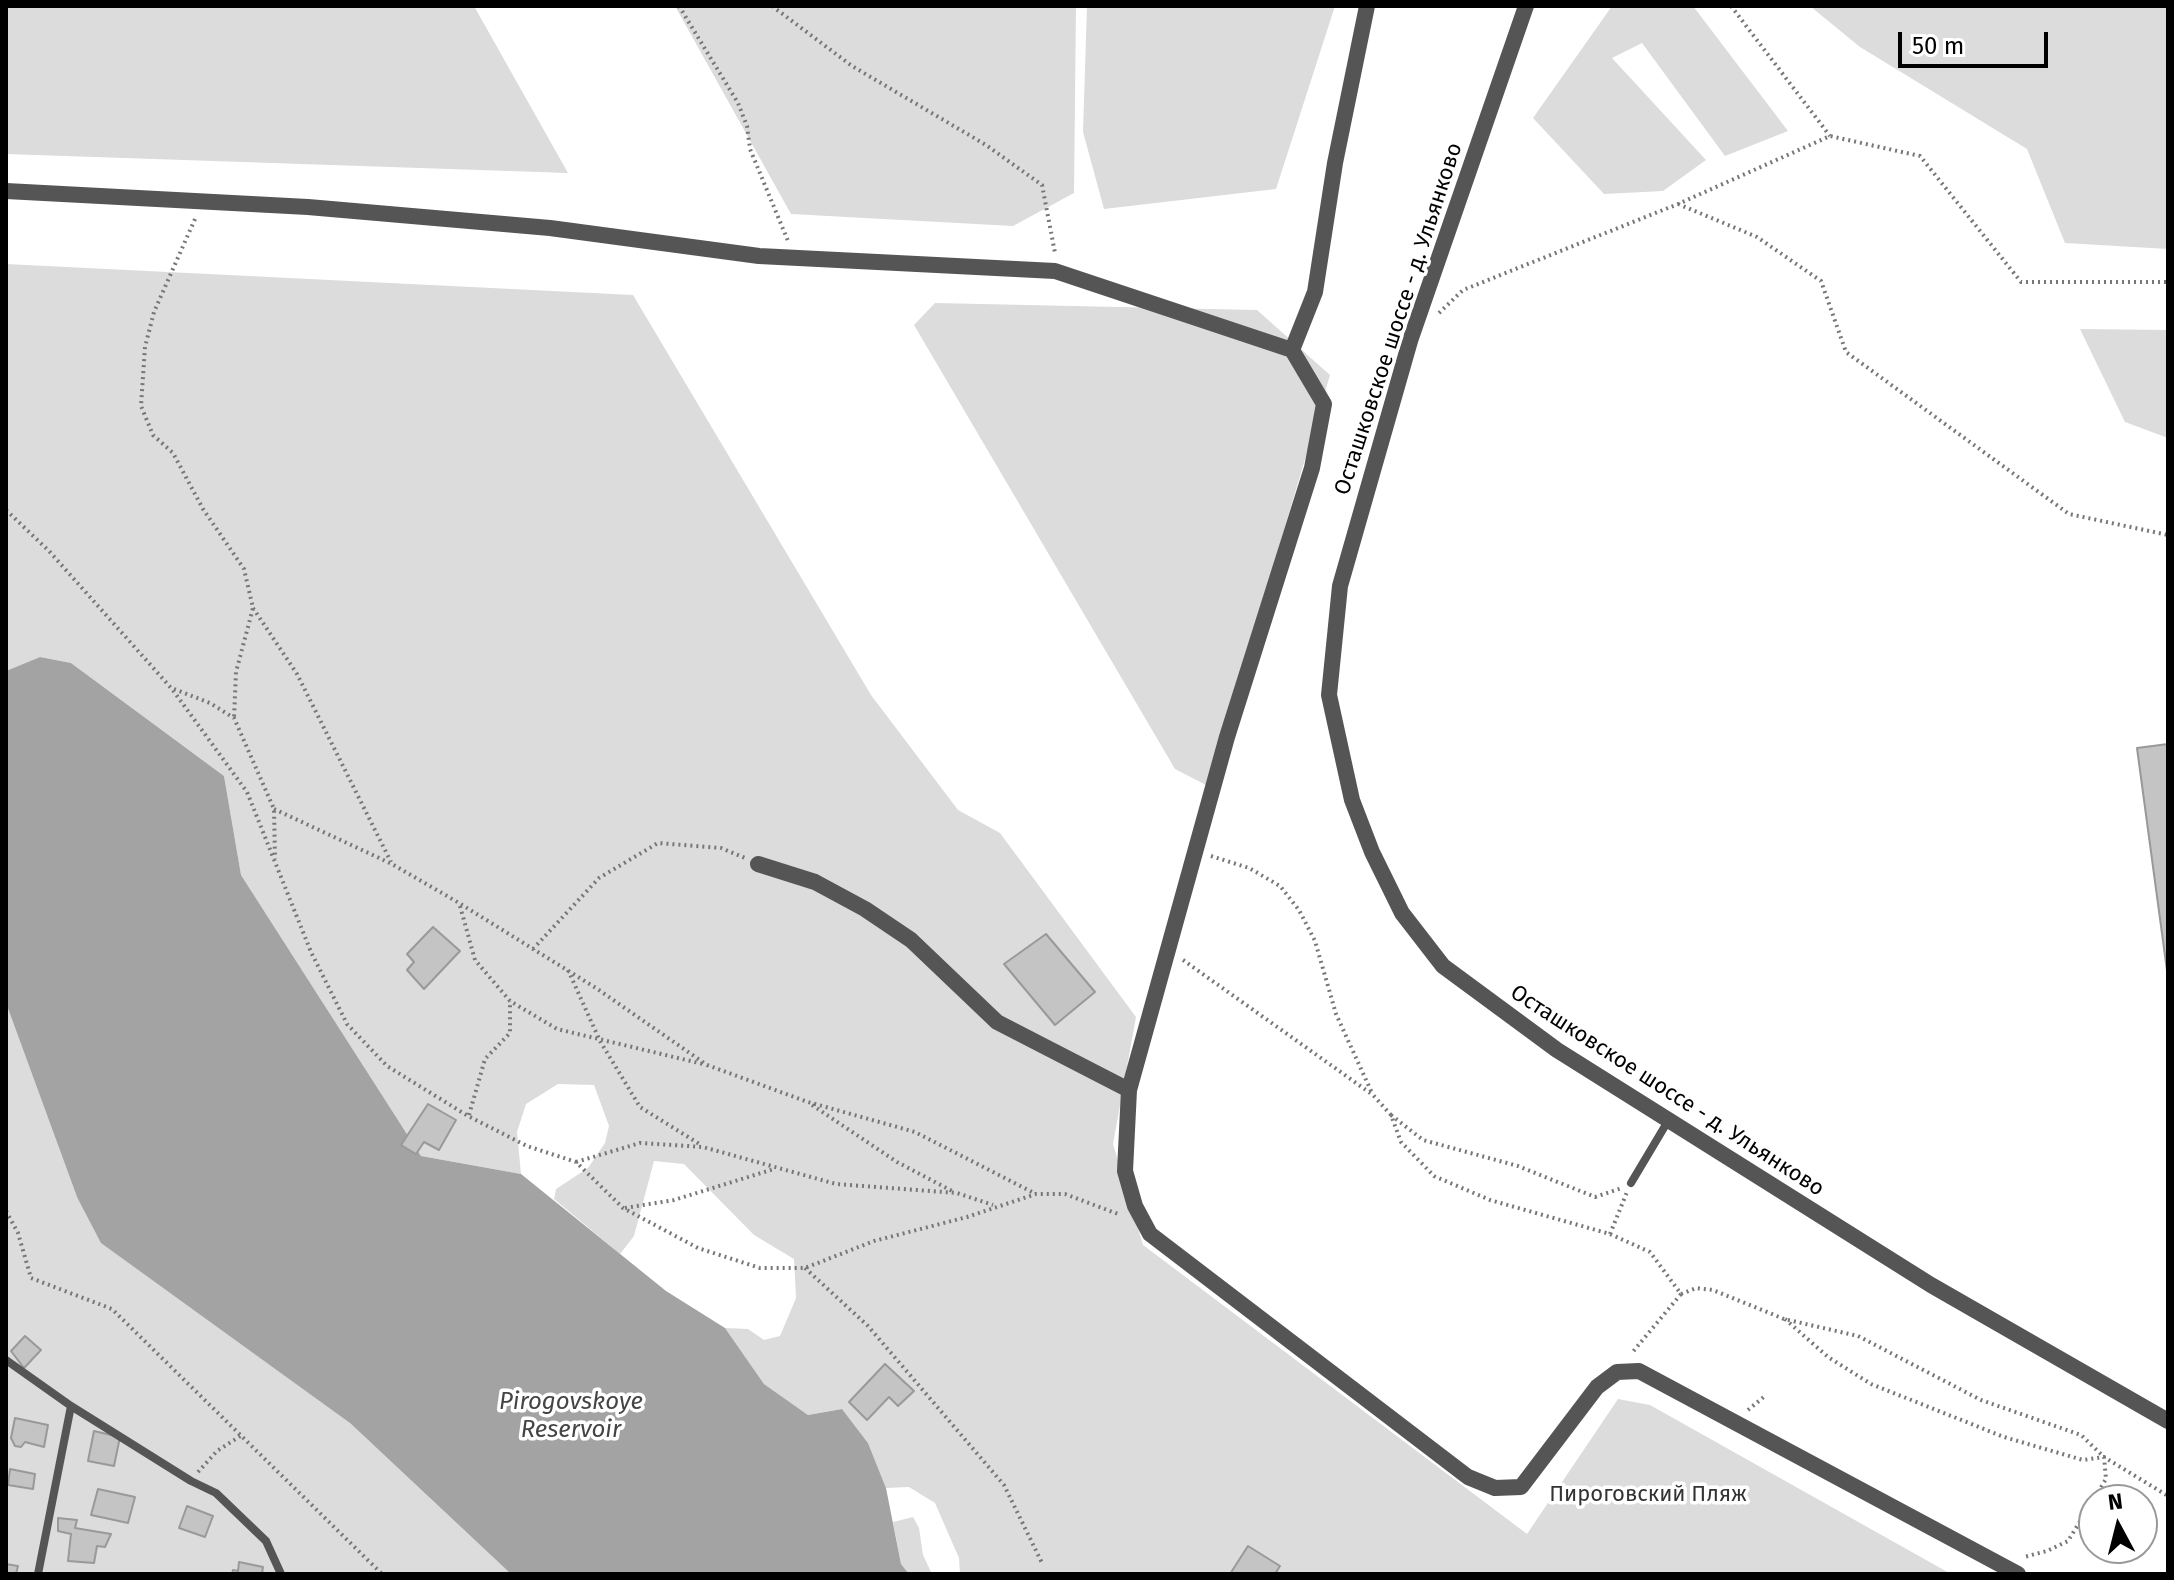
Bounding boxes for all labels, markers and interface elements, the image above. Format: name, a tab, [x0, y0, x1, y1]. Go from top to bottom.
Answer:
scale bar	[1902, 16, 2052, 66]
text: 50 m	[1912, 32, 1964, 60]
street label: Осташковское шоссе - д. Ульянково	[1329, 140, 1469, 498]
street label: Осташковское шоссе - д. Ульянково	[1505, 980, 1829, 1202]
water label: Pirogovskoye Reservoir	[499, 1388, 643, 1444]
park label: Пироговский Пляж	[1549, 1482, 1747, 1508]
north arrow	[2078, 1484, 2158, 1564]
text: N	[2106, 1487, 2124, 1516]

